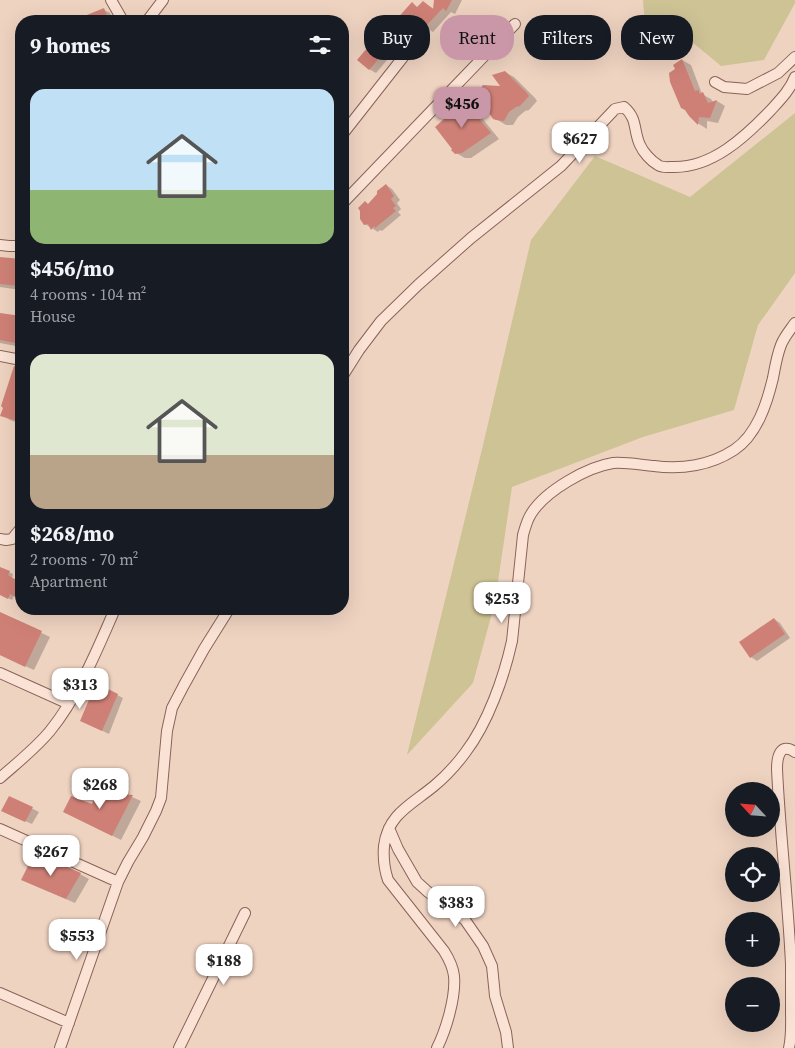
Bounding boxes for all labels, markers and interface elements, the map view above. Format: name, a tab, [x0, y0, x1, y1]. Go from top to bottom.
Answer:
chip: Buy	[364, 15, 430, 60]
chip: Rent	[440, 15, 514, 60]
chip: Filters	[524, 15, 611, 60]
chip: New	[621, 15, 693, 60]
text: 9 homes	[30, 31, 110, 60]
icon: filters	[306, 31, 334, 59]
pin: $456	[432, 86, 492, 129]
text: $456	[445, 92, 479, 114]
icon: home	[137, 121, 227, 211]
pin: $627	[550, 121, 610, 164]
text: $627	[563, 127, 597, 149]
text: $456/mo	[30, 254, 114, 283]
text: 4 rooms · 104 m²	[30, 283, 146, 305]
text: House	[30, 305, 75, 327]
icon: home	[137, 386, 227, 476]
text: $268/mo	[30, 519, 114, 548]
text: 2 rooms · 70 m²	[30, 548, 138, 570]
text: Apartment	[30, 570, 107, 592]
pin: $253	[472, 582, 532, 624]
text: $253	[485, 587, 519, 609]
pin: $313	[50, 668, 110, 710]
text: $313	[63, 673, 97, 695]
pin: $268	[70, 768, 130, 810]
text: $268	[83, 773, 117, 795]
north arrow	[725, 782, 780, 838]
map controls	[725, 782, 780, 1032]
pin: $267	[21, 834, 81, 877]
text: $267	[34, 840, 68, 862]
button: locate	[725, 847, 780, 902]
pin: $383	[426, 886, 486, 928]
text: $383	[439, 891, 473, 913]
button: +	[725, 912, 780, 967]
pin: $553	[47, 918, 107, 961]
text: $553	[60, 924, 94, 946]
pin: $188	[194, 944, 254, 986]
text: $188	[207, 949, 241, 971]
button: −	[725, 977, 780, 1032]

